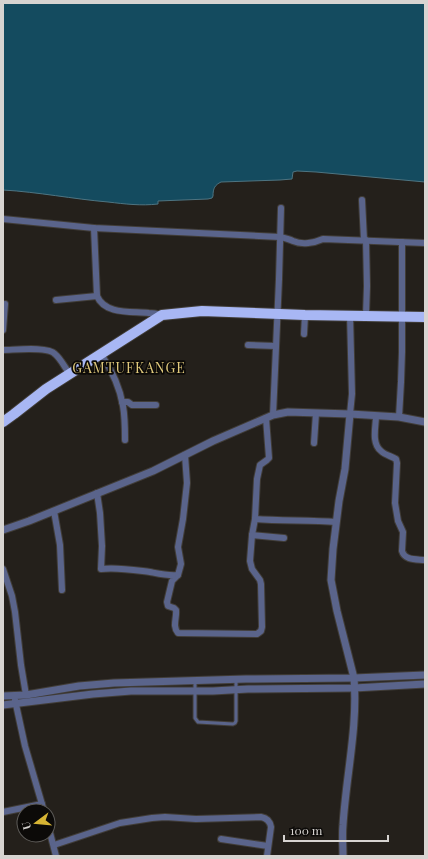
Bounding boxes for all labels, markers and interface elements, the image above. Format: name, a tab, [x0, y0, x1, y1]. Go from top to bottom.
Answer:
district label: GAMTUFKANGE	[72, 358, 186, 377]
north arrow	[16, 803, 56, 843]
scale bar	[284, 817, 388, 843]
text: U	[18, 820, 34, 832]
text: 100 m	[290, 822, 323, 838]

